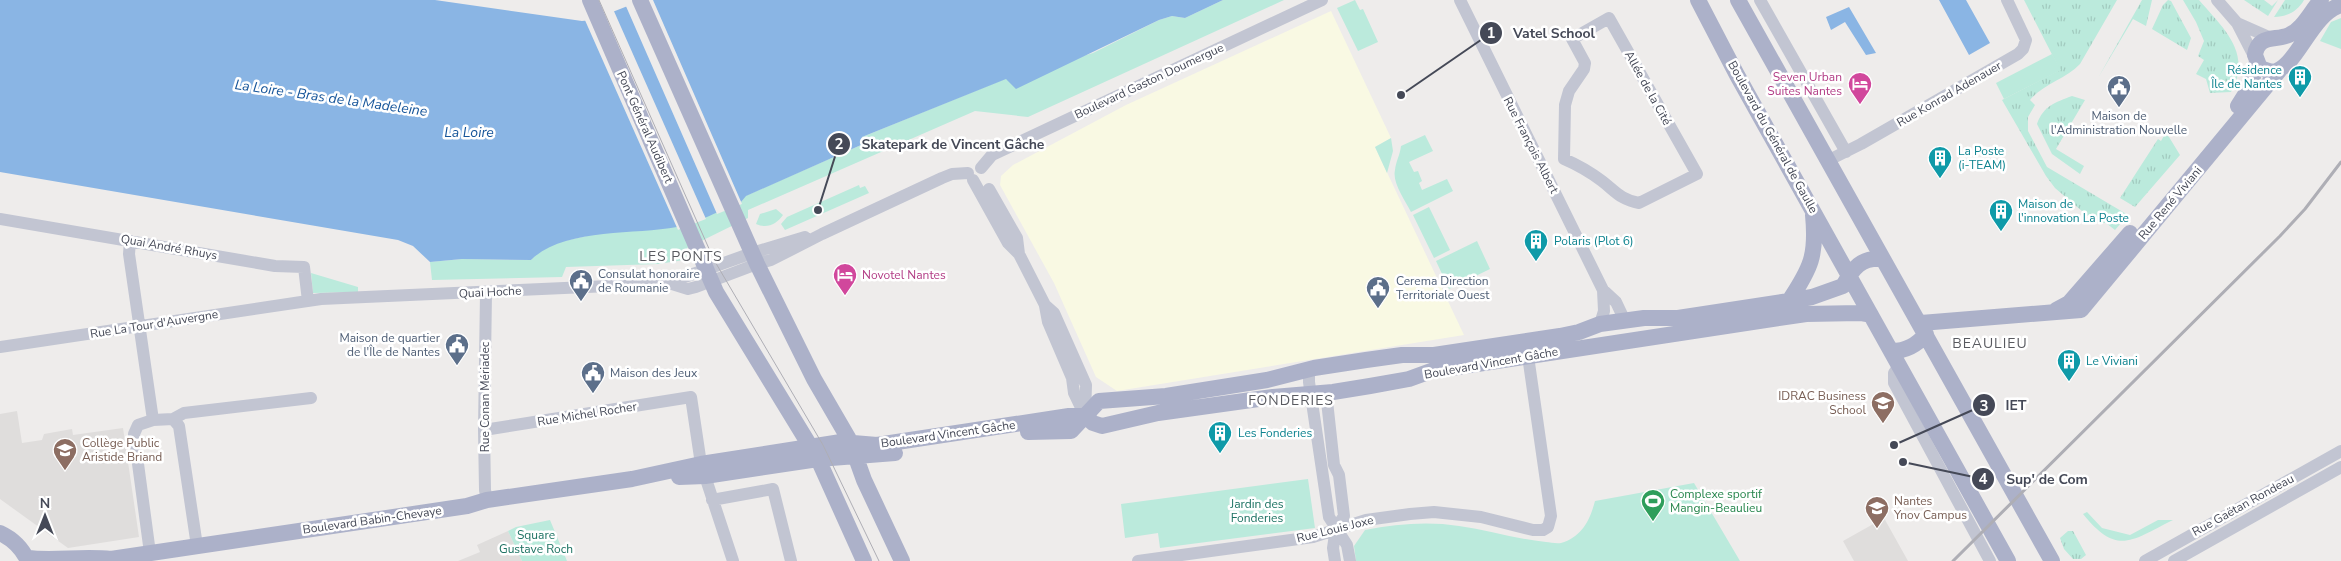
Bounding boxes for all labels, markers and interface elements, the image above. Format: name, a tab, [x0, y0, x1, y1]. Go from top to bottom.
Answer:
callout: Vatel School	[1478, 18, 1605, 47]
text: 1	[1486, 23, 1496, 43]
text: Vatel School	[1512, 24, 1596, 43]
street label: Boulevard Gaston Doumergue	[1072, 39, 1226, 123]
street label: Allée de la Cité	[1621, 48, 1675, 128]
street label: Rue Konrad Adenauer	[1894, 57, 2005, 131]
street label: Boulevard du Général de Gaulle	[1724, 58, 1822, 216]
place label: Résidence Île de Nantes	[2210, 62, 2282, 92]
building icon: Résidence Île de Nantes	[2287, 64, 2313, 98]
street label: Pont Général Audibert	[613, 68, 677, 186]
place label: Seven Urban Suites Nantes	[1767, 69, 1842, 99]
hotel icon: Seven Urban Suites Nantes	[1847, 71, 1873, 105]
public building icon: Maison de l'Administration Nouvelle	[2106, 74, 2132, 108]
water label: La Loire - Bras de la Madeleine	[233, 75, 429, 121]
street label: Rue François Albert	[1500, 94, 1563, 197]
place label: Maison de l'Administration Nouvelle	[2051, 108, 2187, 138]
water label: La Loire	[444, 123, 494, 142]
callout: Skatepark de Vincent Gâche	[826, 129, 1054, 158]
text: 2	[834, 134, 844, 154]
text: Skatepark de Vincent Gâche	[862, 135, 1045, 154]
place label: La Poste (i-TEAM)	[1958, 143, 2006, 173]
building icon: La Poste (i-TEAM)	[1927, 145, 1953, 179]
street label: Rue René Viviani	[2135, 163, 2205, 243]
place label: Maison de l'innovation La Poste	[2018, 196, 2129, 226]
building icon: Maison de l'innovation La Poste	[1988, 198, 2014, 232]
building icon: Polaris (Plot 6)	[1523, 228, 1549, 262]
street label: Quai André Rhuys	[119, 231, 219, 263]
place label: Polaris (Plot 6)	[1554, 233, 1634, 249]
district label: LES PONTS	[639, 247, 723, 266]
hotel icon: Novotel Nantes	[832, 262, 858, 296]
place label: Consulat honoraire de Roumanie	[598, 266, 700, 296]
place label: Novotel Nantes	[862, 267, 946, 283]
public building icon: Consulat honoraire de Roumanie	[568, 268, 594, 302]
place label: Cerema Direction Territoriale Ouest	[1396, 273, 1490, 303]
public building icon: Cerema Direction Territoriale Ouest	[1365, 275, 1391, 309]
street label: Quai Hoche	[458, 282, 522, 302]
street label: Rue La Tour d'Auvergne	[89, 306, 219, 342]
place label: Maison de quartier de l'Île de Nantes	[339, 330, 441, 360]
public building icon: Maison de quartier de l'Île de Nantes	[444, 332, 470, 366]
district label: BEAULIEU	[1952, 334, 2028, 353]
street label: Rue Conan Mériadec	[477, 341, 493, 452]
street label: Boulevard Vincent Gâche	[1423, 343, 1559, 383]
building icon: Le Viviani	[2056, 348, 2082, 382]
place label: Le Viviani	[2086, 353, 2138, 369]
public building icon: Maison des Jeux	[580, 360, 606, 394]
place label: Maison des Jeux	[610, 365, 698, 381]
place label: IDRAC Business School	[1778, 388, 1866, 418]
school or university icon: IDRAC Business School	[1870, 390, 1896, 424]
district label: FONDERIES	[1248, 391, 1334, 410]
callout: IET	[1971, 391, 2037, 420]
text: 3	[1979, 396, 1989, 416]
text: IET	[2006, 396, 2027, 415]
street label: Rue Michel Rocher	[536, 398, 638, 430]
street label: Boulevard Vincent Gâche	[880, 417, 1016, 451]
building icon: Les Fonderies	[1207, 420, 1233, 454]
place label: Les Fonderies	[1238, 425, 1312, 441]
place label: Collège Public Aristide Briand	[82, 435, 162, 465]
school or university icon: Collège Public Aristide Briand	[52, 437, 78, 471]
callout: Sup' de Com	[1971, 464, 2097, 493]
text: 4	[1978, 469, 1988, 489]
text: Sup' de Com	[2006, 470, 2088, 489]
street label: Rue Gaëtan Rondeau	[2189, 470, 2297, 540]
place label: Complexe sportif Mangin-Beaulieu	[1670, 486, 1763, 516]
sports icon: Complexe sportif Mangin-Beaulieu	[1640, 488, 1666, 522]
north arrow	[20, 491, 70, 541]
place label: Nantes Ynov Campus	[1893, 493, 1967, 523]
text: N	[40, 494, 50, 513]
school or university icon: Nantes Ynov Campus	[1864, 495, 1890, 529]
park label: Jardin des Fonderies	[1229, 496, 1284, 526]
street label: Boulevard Babin-Chevaye	[301, 502, 443, 538]
street label: Rue Louis Joxe	[1295, 512, 1375, 546]
park label: Square Gustave Roch	[499, 527, 573, 557]

